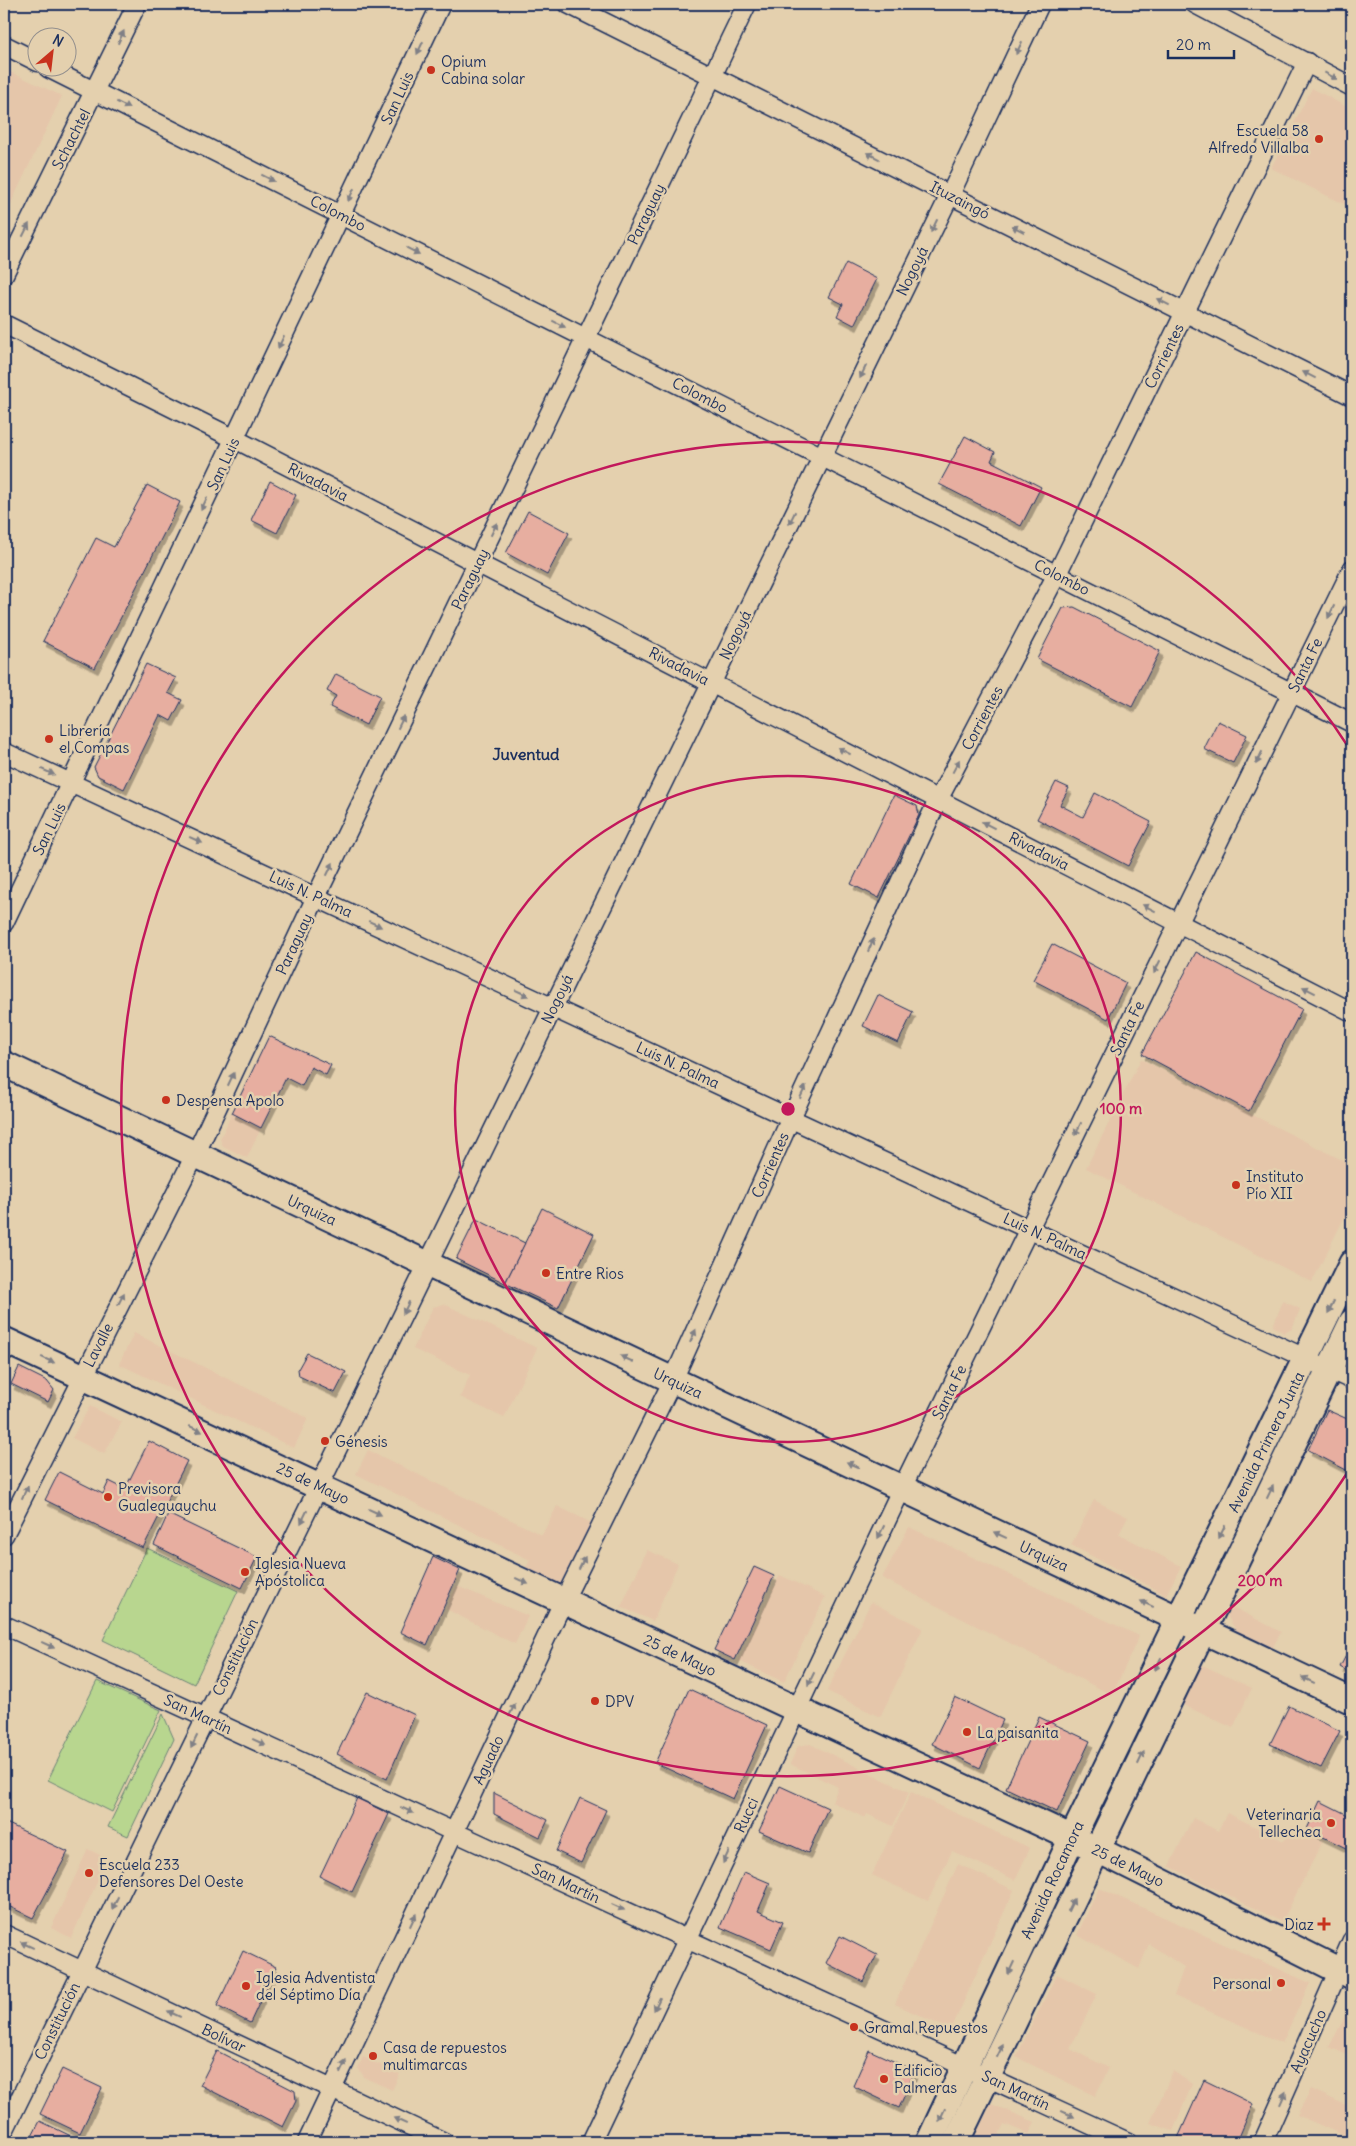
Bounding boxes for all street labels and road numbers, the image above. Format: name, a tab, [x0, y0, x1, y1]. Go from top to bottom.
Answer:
street label: San Luis	[377, 68, 418, 127]
street label: Schachtel	[48, 105, 94, 173]
street label: Ituzaingó	[927, 177, 993, 223]
street label: Paraguay	[623, 180, 669, 248]
street label: Colombo	[307, 191, 369, 235]
street label: Nogoyá	[892, 243, 932, 299]
street label: Corrientes	[1140, 320, 1188, 392]
street label: Colombo	[669, 373, 731, 417]
street label: San Luis	[203, 434, 244, 493]
street label: Rivadavia	[285, 459, 352, 505]
street label: Paraguay	[447, 545, 493, 613]
street label: Colombo	[1031, 555, 1093, 599]
street label: Nogoyá	[715, 607, 755, 663]
street label: Santa Fe	[1284, 635, 1326, 695]
street label: Rivadavia	[646, 643, 713, 689]
street label: Corrientes	[957, 682, 1007, 753]
street label: San Luis	[28, 799, 70, 858]
street label: Rivadavia	[1006, 828, 1073, 874]
street label: Luis N. Palma	[266, 866, 356, 922]
street label: Paraguay	[271, 910, 317, 978]
street label: Nogoyá	[537, 971, 577, 1027]
street label: Santa Fe	[1106, 998, 1148, 1058]
street label: Luis N. Palma	[633, 1037, 723, 1093]
street label: Corrientes	[747, 1129, 793, 1201]
street label: Urquiza	[284, 1190, 340, 1230]
street label: Luis N. Palma	[1000, 1208, 1090, 1264]
street label: Lavalle	[79, 1320, 117, 1370]
street label: Santa Fe	[928, 1362, 970, 1422]
street label: Urquiza	[650, 1363, 706, 1403]
street label: Avenida Primera Junta	[1224, 1368, 1309, 1515]
street label: 25 de Mayo	[273, 1458, 353, 1508]
street label: Urquiza	[1016, 1536, 1072, 1576]
street label: Constitución	[208, 1615, 262, 1699]
street label: 25 de Mayo	[640, 1630, 720, 1680]
street label: San Martín	[161, 1690, 235, 1738]
street label: Aguado	[468, 1732, 508, 1788]
street label: Rucci	[730, 1794, 762, 1836]
street label: Avenida Rocamora	[1016, 1818, 1088, 1942]
street label: 25 de Mayo	[1089, 1839, 1167, 1891]
street label: San Martín	[529, 1859, 603, 1907]
street label: Constitución	[30, 1979, 84, 2063]
street label: Ayacucho	[1286, 2006, 1330, 2076]
street label: Bolívar	[199, 2019, 249, 2057]
street label: San Martín	[979, 2066, 1053, 2114]

